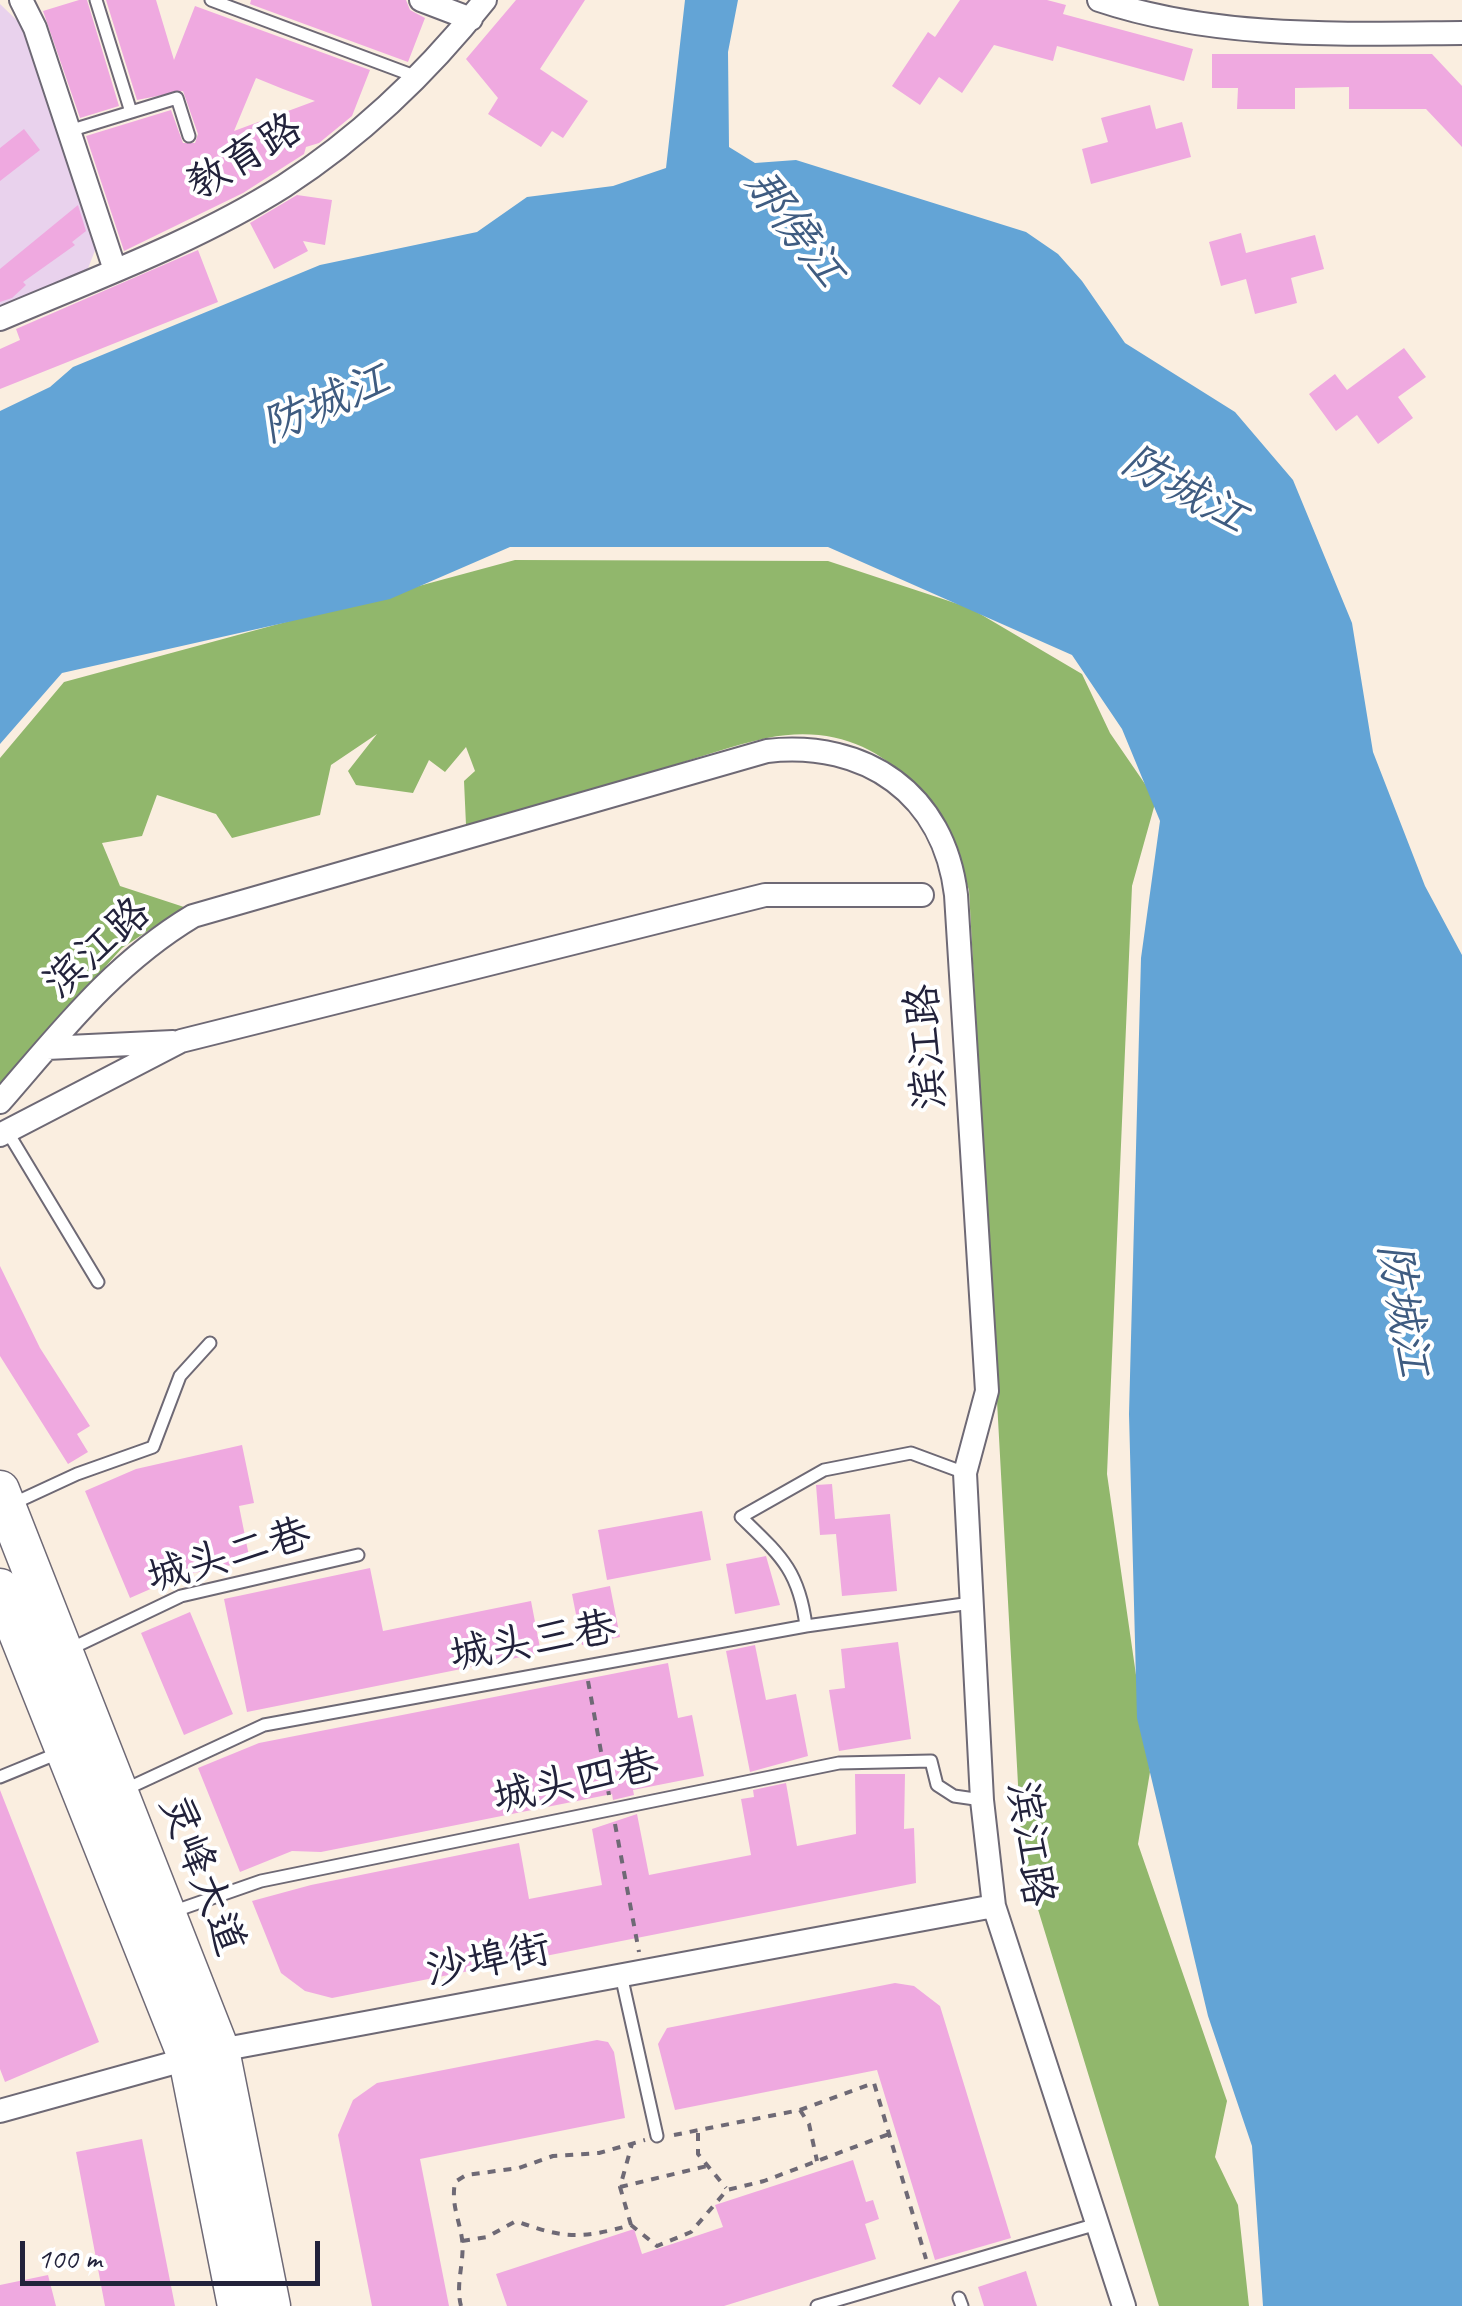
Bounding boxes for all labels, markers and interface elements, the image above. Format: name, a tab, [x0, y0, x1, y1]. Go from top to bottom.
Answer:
street label: 教育路	[178, 104, 312, 212]
water label: 那傍江	[731, 159, 855, 299]
water label: 防城江	[253, 354, 399, 456]
water label: 防城江	[1112, 435, 1256, 547]
street label: 滨江路	[34, 888, 162, 1010]
street label: 滨江路	[898, 982, 958, 1112]
water label: 防城江	[1365, 1239, 1439, 1381]
street label: 城头二巷	[141, 1510, 317, 1604]
street label: 城头三巷	[446, 1604, 620, 1682]
street label: 城头四巷	[489, 1741, 663, 1825]
street label: 滨江路	[995, 1778, 1063, 1910]
street label: 灵峰大道	[147, 1788, 255, 1962]
street label: 沙埠街	[421, 1925, 555, 1999]
scale bar	[25, 2221, 325, 2283]
text: 100 m	[37, 2239, 102, 2277]

